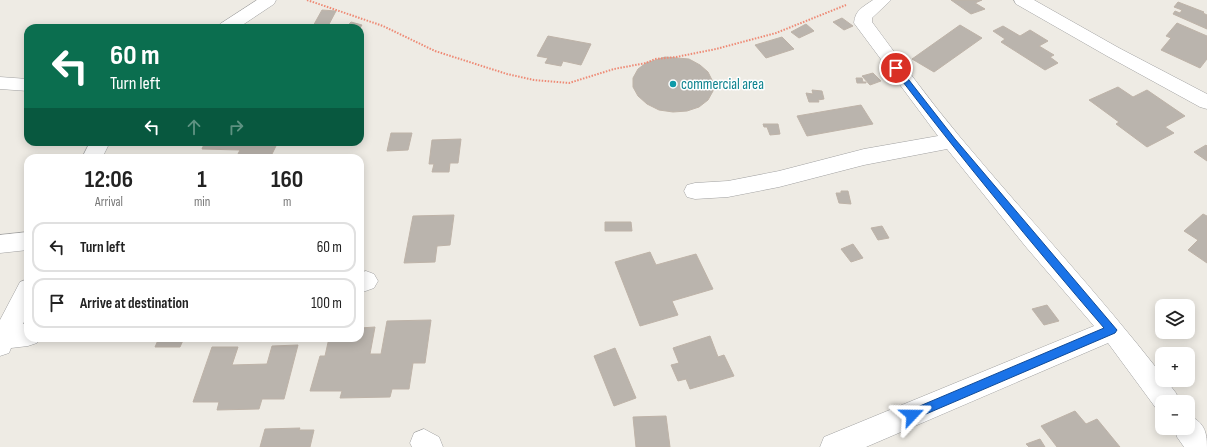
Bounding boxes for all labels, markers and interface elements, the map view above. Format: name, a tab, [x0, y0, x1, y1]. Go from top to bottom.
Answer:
text: 60 m	[110, 39, 159, 72]
icon: left	[44, 40, 96, 92]
pin	[879, 51, 913, 85]
icon: arrive	[885, 57, 907, 79]
text: Turn left	[110, 73, 161, 94]
place label: commercial area	[681, 75, 764, 94]
marker: commercial area	[668, 79, 678, 89]
icon: left	[141, 116, 163, 138]
icon: ahead	[183, 116, 205, 138]
icon: right	[225, 116, 247, 138]
text: 12:06	[85, 165, 133, 194]
text: 1	[197, 165, 207, 194]
text: 160	[271, 165, 303, 194]
text: Arrival	[95, 194, 123, 210]
text: min	[194, 194, 210, 210]
text: m	[283, 194, 291, 210]
icon: left	[46, 236, 68, 258]
text: Turn left	[80, 238, 125, 257]
text: 60 m	[317, 238, 342, 257]
icon: arrive	[46, 292, 68, 314]
text: Arrive at destination	[80, 294, 189, 313]
text: 100 m	[311, 294, 342, 313]
map controls	[1155, 299, 1195, 435]
button: layers	[1155, 299, 1195, 339]
button: +	[1155, 347, 1195, 387]
position arrow	[891, 394, 933, 436]
button: −	[1155, 395, 1195, 435]

